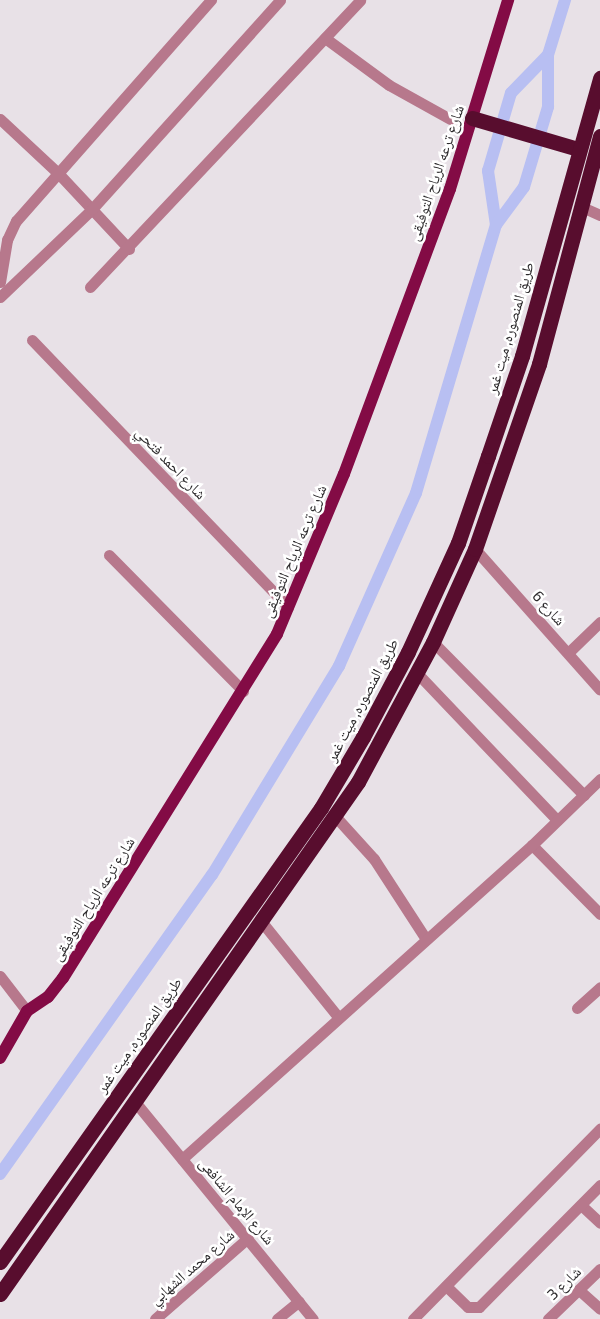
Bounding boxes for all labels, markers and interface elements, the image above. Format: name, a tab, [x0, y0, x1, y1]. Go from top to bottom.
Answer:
street label: شارع ترعه الرياح التوفيقى	[404, 103, 468, 243]
street label: طريق المنصوره, ميت غمر	[483, 260, 537, 396]
street label: شارع احمد فتحي	[132, 423, 210, 503]
street label: شارع ترعه الرياح التوفيقى	[258, 482, 330, 620]
street label: شارع 6	[529, 587, 569, 629]
street label: طريق المنصوره, ميت غمر	[322, 636, 402, 764]
street label: شارع ترعه الرياح التوفيقى	[48, 834, 138, 964]
street label: طريق المنصوره, ميت غمر	[92, 974, 186, 1096]
street label: شارع الإمام الشافعى	[195, 1154, 279, 1248]
street label: شارع محمد الشهابي	[146, 1225, 238, 1309]
street label: شارع 3	[543, 1263, 585, 1303]

